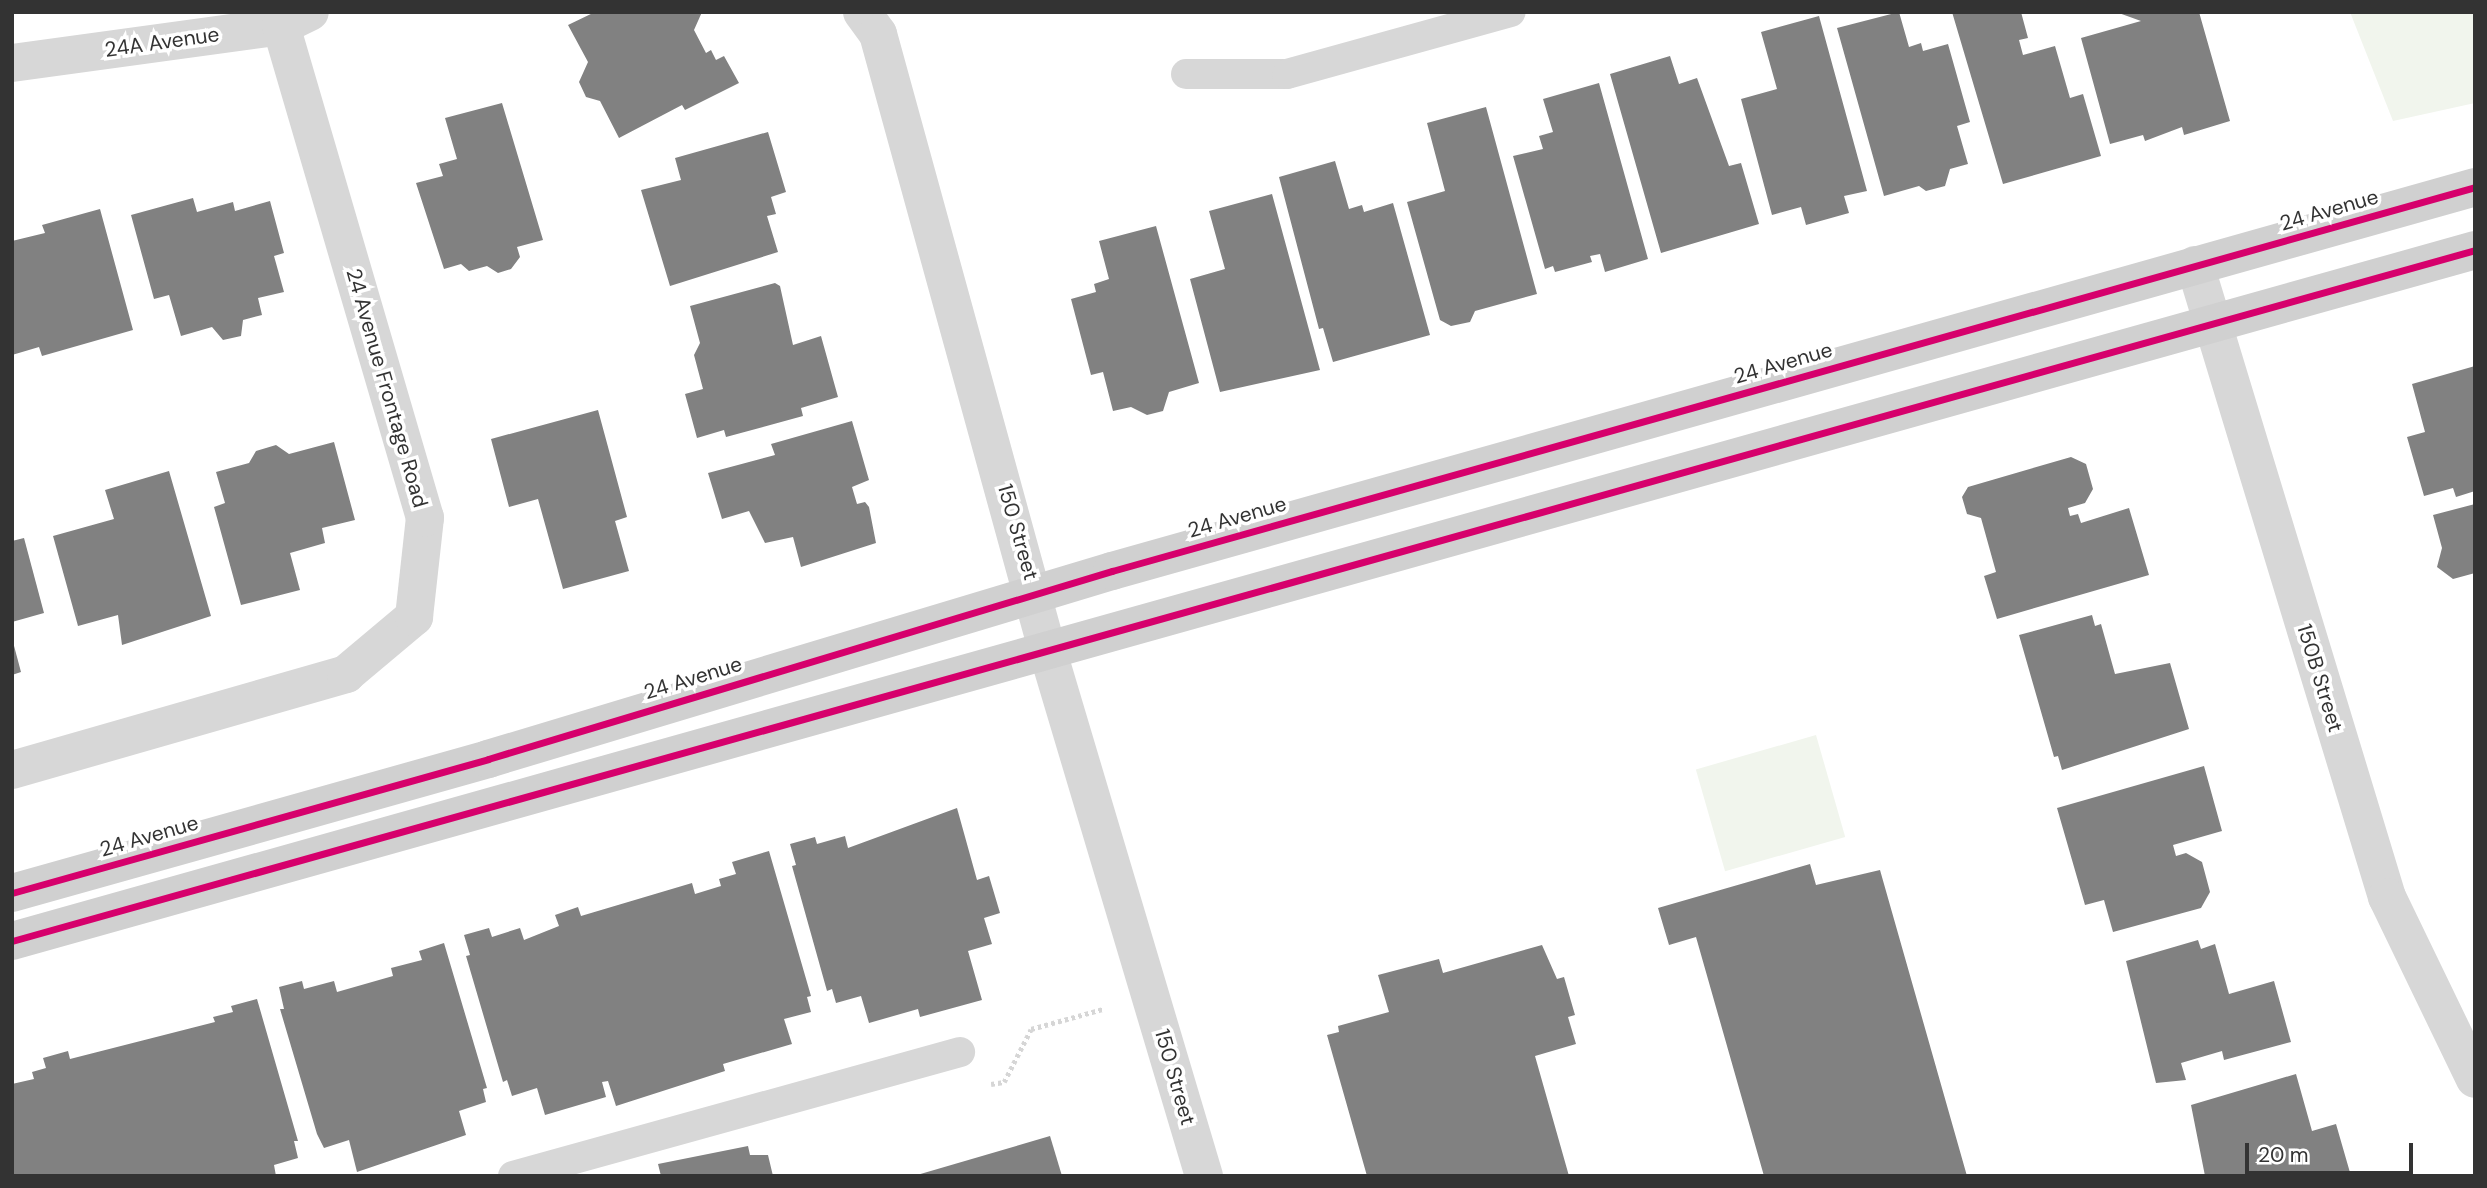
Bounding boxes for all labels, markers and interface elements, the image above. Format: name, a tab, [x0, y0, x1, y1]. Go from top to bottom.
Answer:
street label: 24A Avenue	[103, 21, 221, 63]
street label: 24 Avenue	[2277, 184, 2381, 236]
street label: 24 Avenue Frontage Road	[341, 266, 433, 510]
street label: 24 Avenue	[1731, 337, 1835, 389]
street label: 150 Street	[992, 481, 1044, 583]
street label: 24 Avenue	[1185, 491, 1289, 543]
street label: 150B Street	[2292, 621, 2348, 735]
street label: 24 Avenue	[641, 651, 745, 705]
street label: 24 Avenue	[97, 810, 201, 862]
street label: 150 Street	[1149, 1026, 1201, 1128]
scale bar	[2249, 1128, 2417, 1172]
text: 20 m	[2258, 1141, 2309, 1169]

